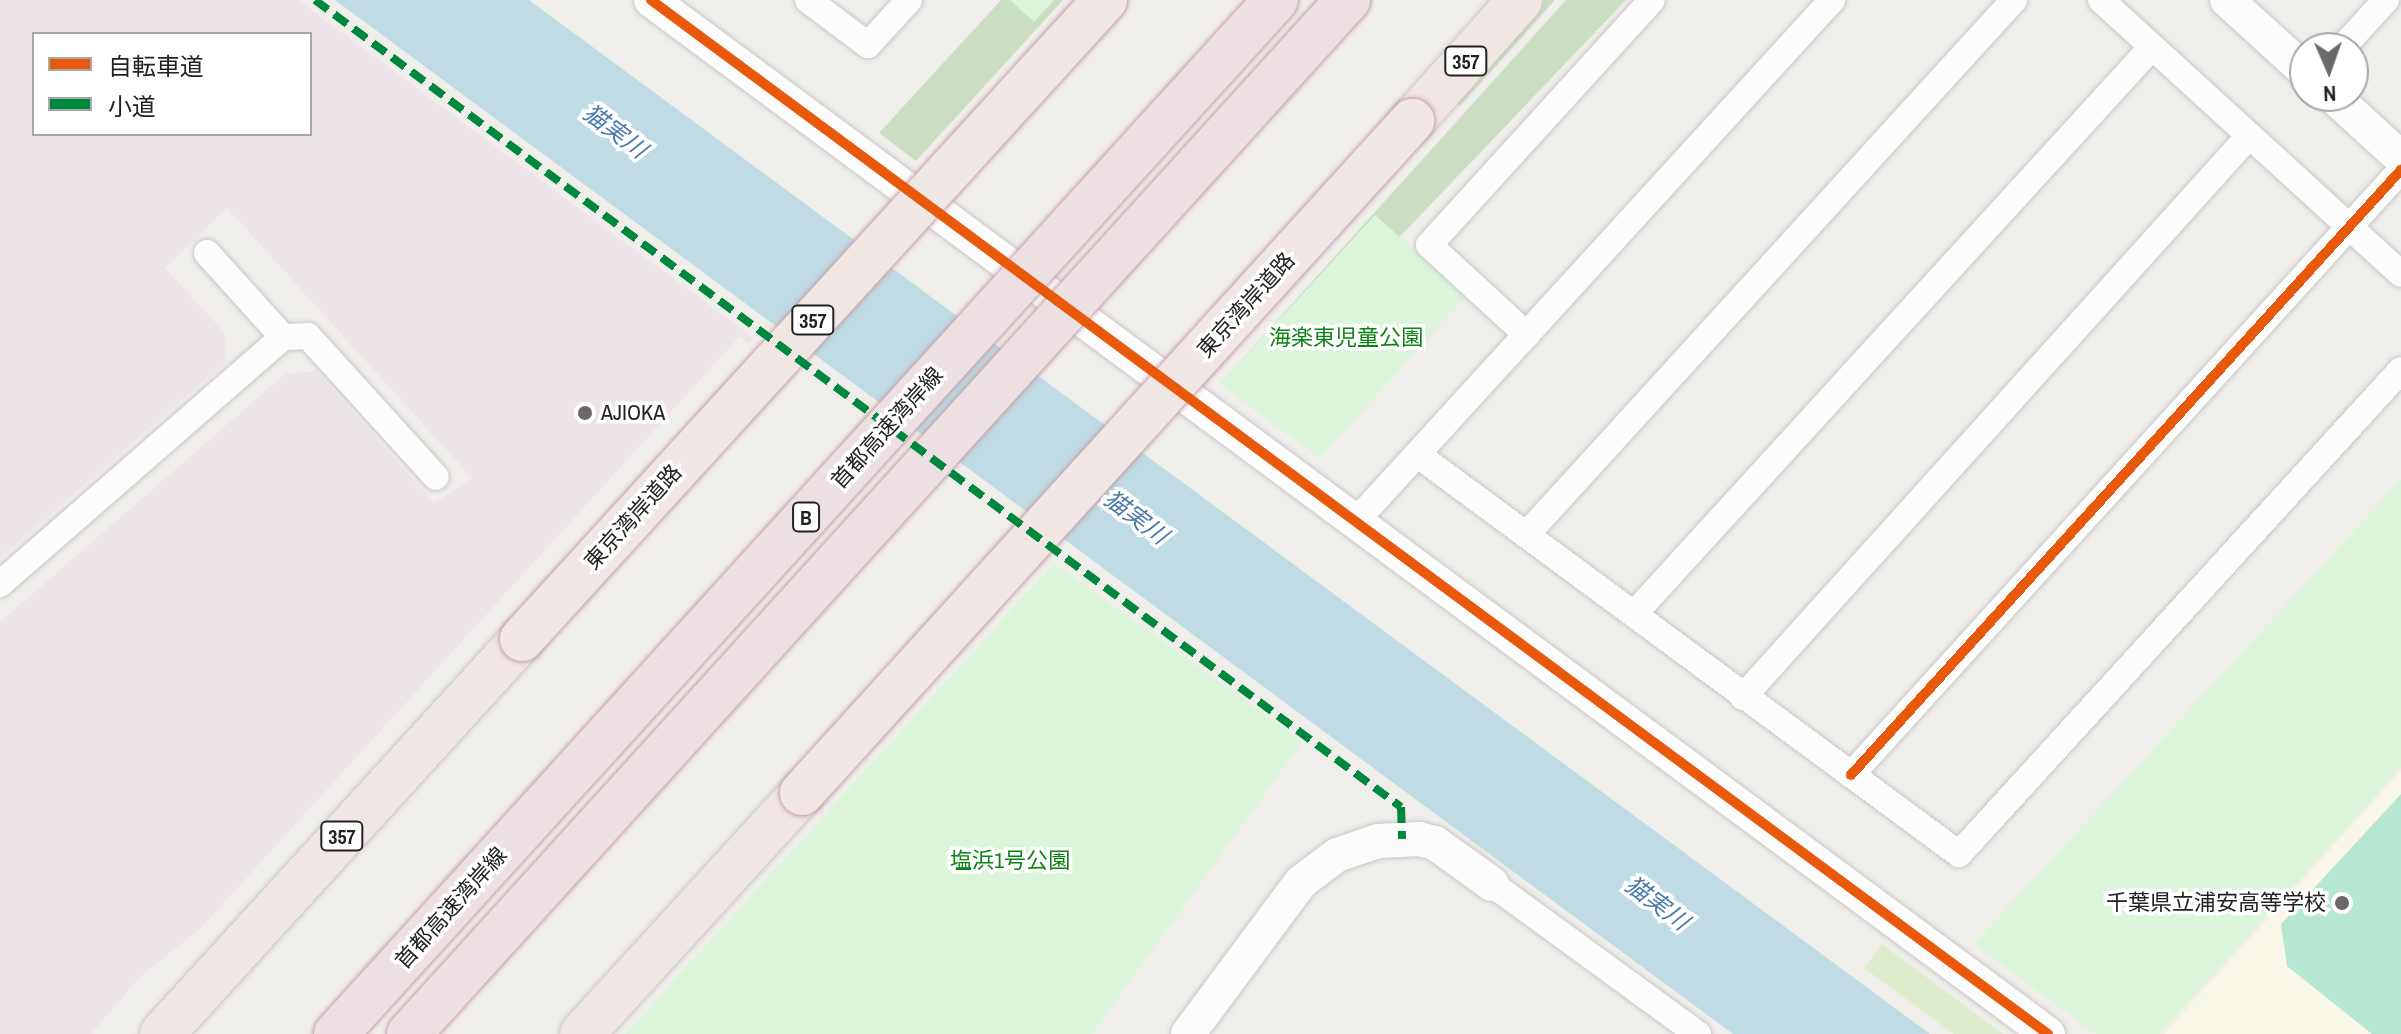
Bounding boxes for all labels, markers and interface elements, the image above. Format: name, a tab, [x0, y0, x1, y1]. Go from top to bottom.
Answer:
legend	[32, 32, 312, 136]
north arrow	[2289, 32, 2369, 112]
road number: 357	[1444, 45, 1488, 77]
text: 自転車道	[108, 50, 204, 82]
text: N	[2323, 79, 2337, 109]
text: 小道	[108, 90, 156, 122]
water label: 猫実川	[578, 98, 652, 164]
street label: 東京湾岸道路	[1192, 247, 1300, 363]
road number: 357	[791, 304, 835, 336]
park label: 海楽東児童公園	[1269, 325, 1423, 351]
street label: 首都高速湾岸線	[826, 362, 948, 494]
place label: AJIOKA	[601, 400, 665, 426]
marker: AJIOKA	[576, 404, 594, 422]
street label: 東京湾岸道路	[579, 459, 687, 575]
water label: 猫実川	[1099, 484, 1173, 550]
road number: B	[792, 501, 820, 533]
road number: 357	[320, 820, 364, 852]
street label: 首都高速湾岸線	[390, 842, 512, 974]
park label: 塩浜1号公園	[950, 848, 1070, 874]
water label: 猫実川	[1620, 870, 1694, 936]
place label: 千葉県立浦安高等学校	[2106, 890, 2326, 916]
marker: 千葉県立浦安高等学校	[2333, 894, 2351, 912]

